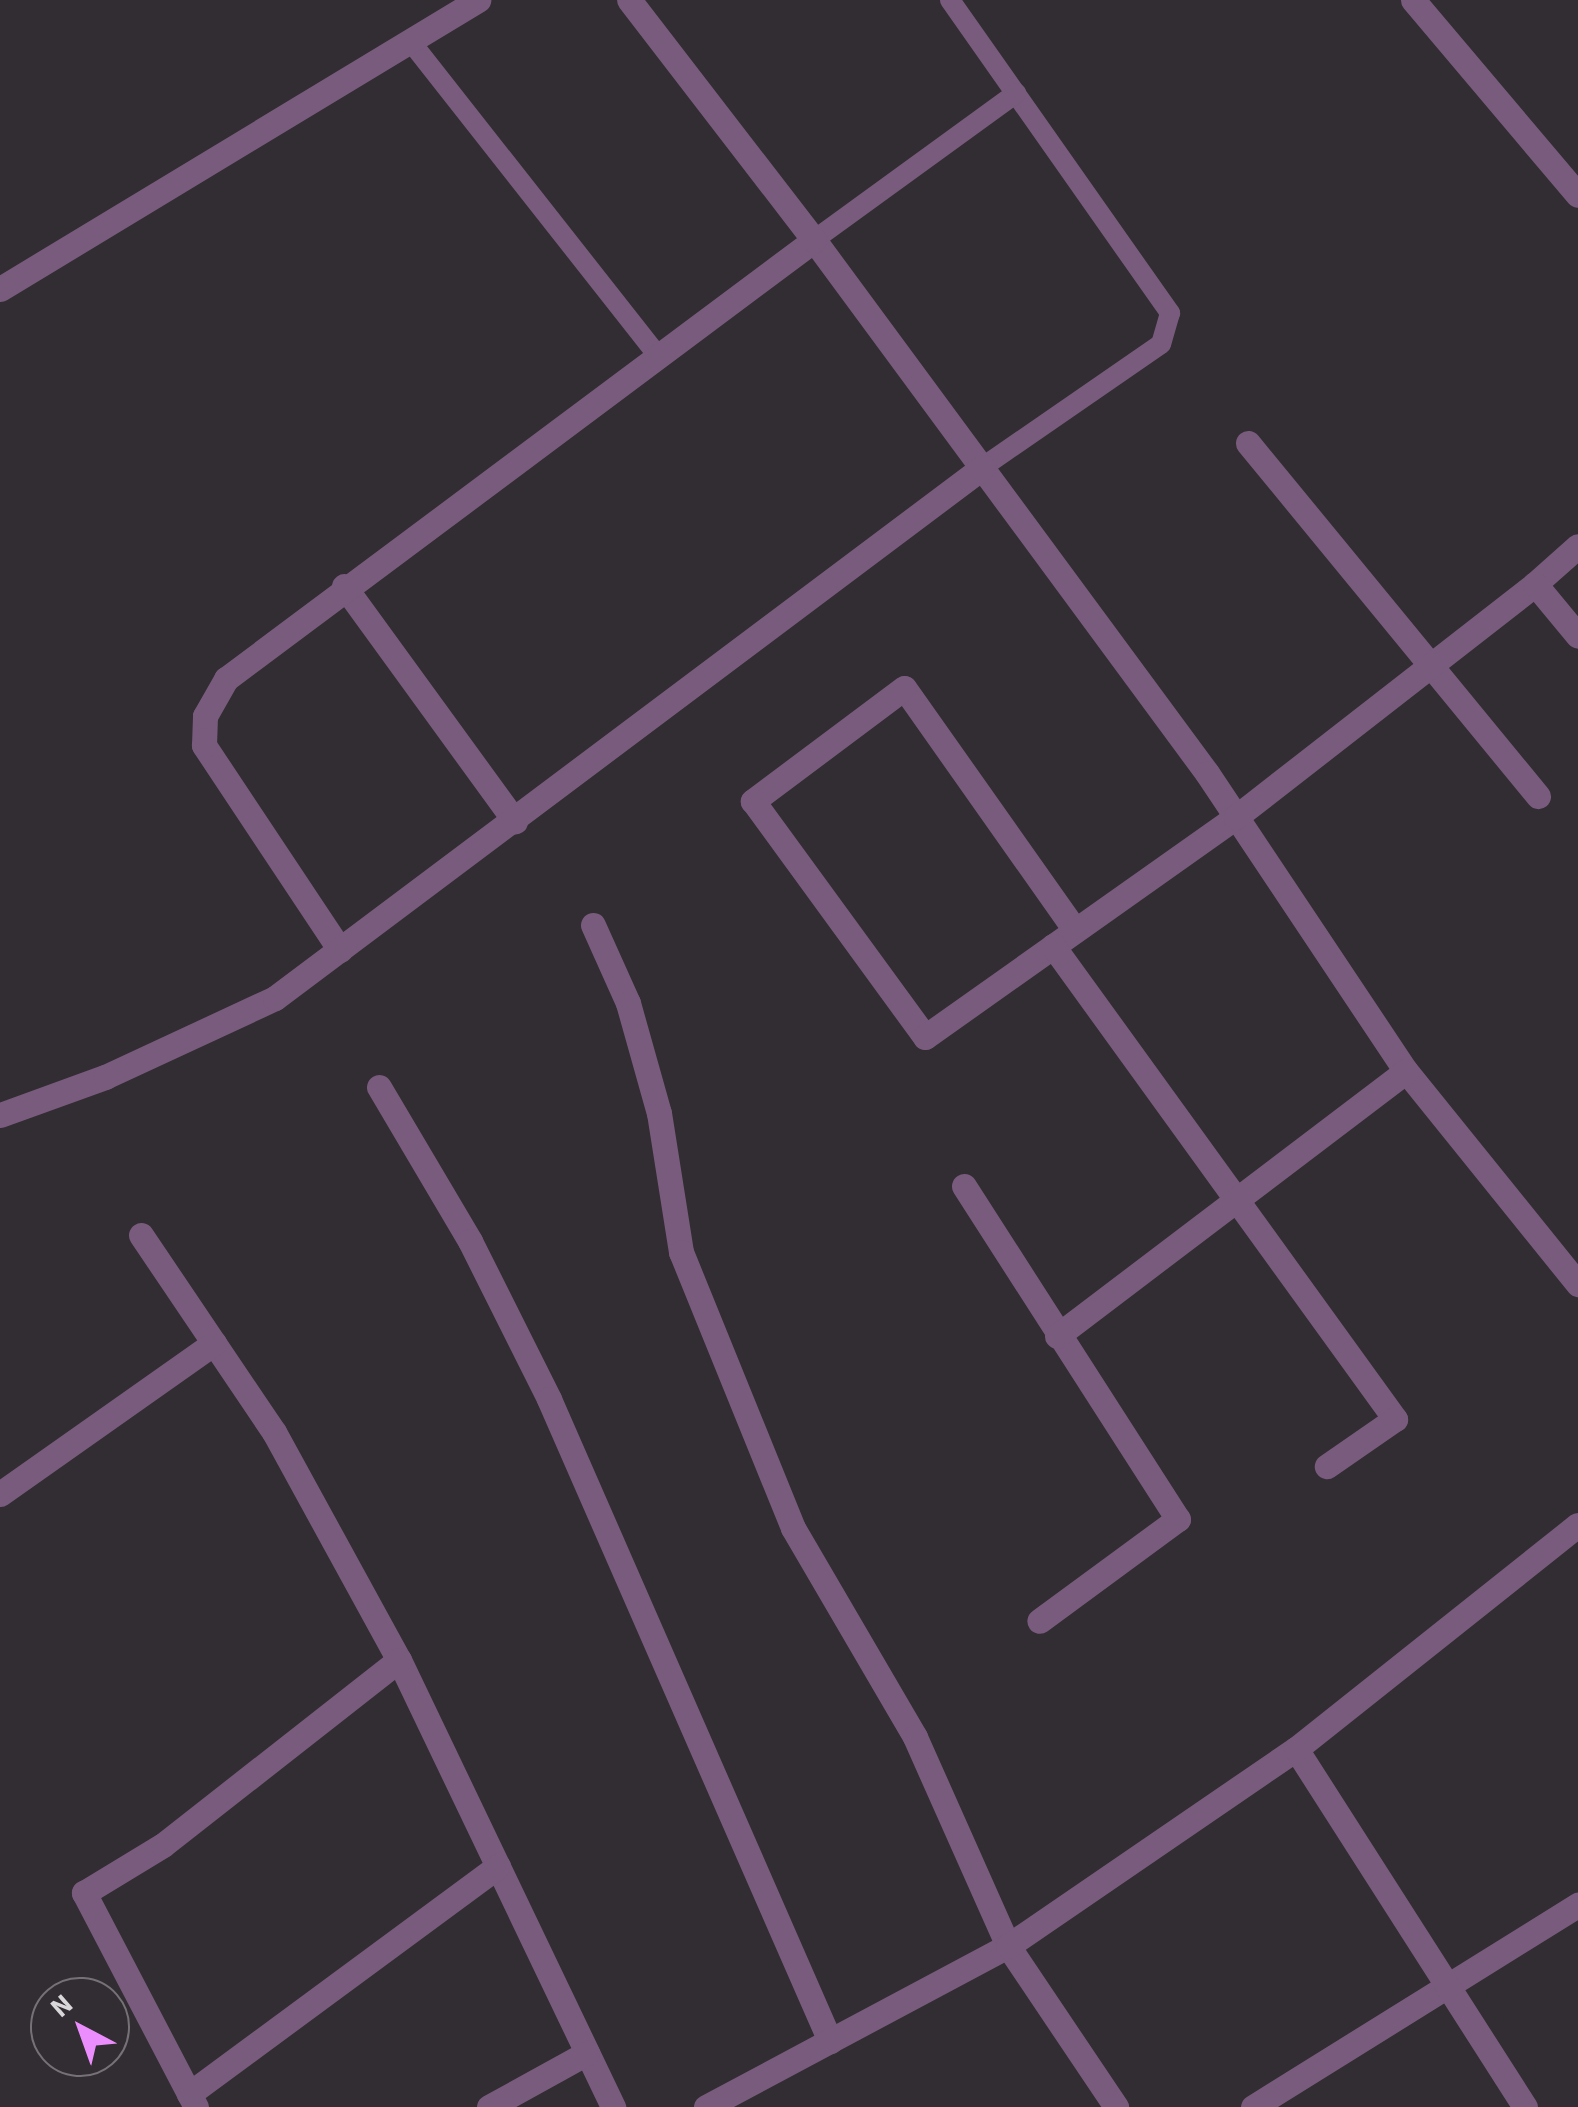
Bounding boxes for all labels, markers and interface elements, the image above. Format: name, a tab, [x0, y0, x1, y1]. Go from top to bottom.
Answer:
north arrow	[30, 1977, 130, 2077]
text: N	[41, 1985, 82, 2027]

